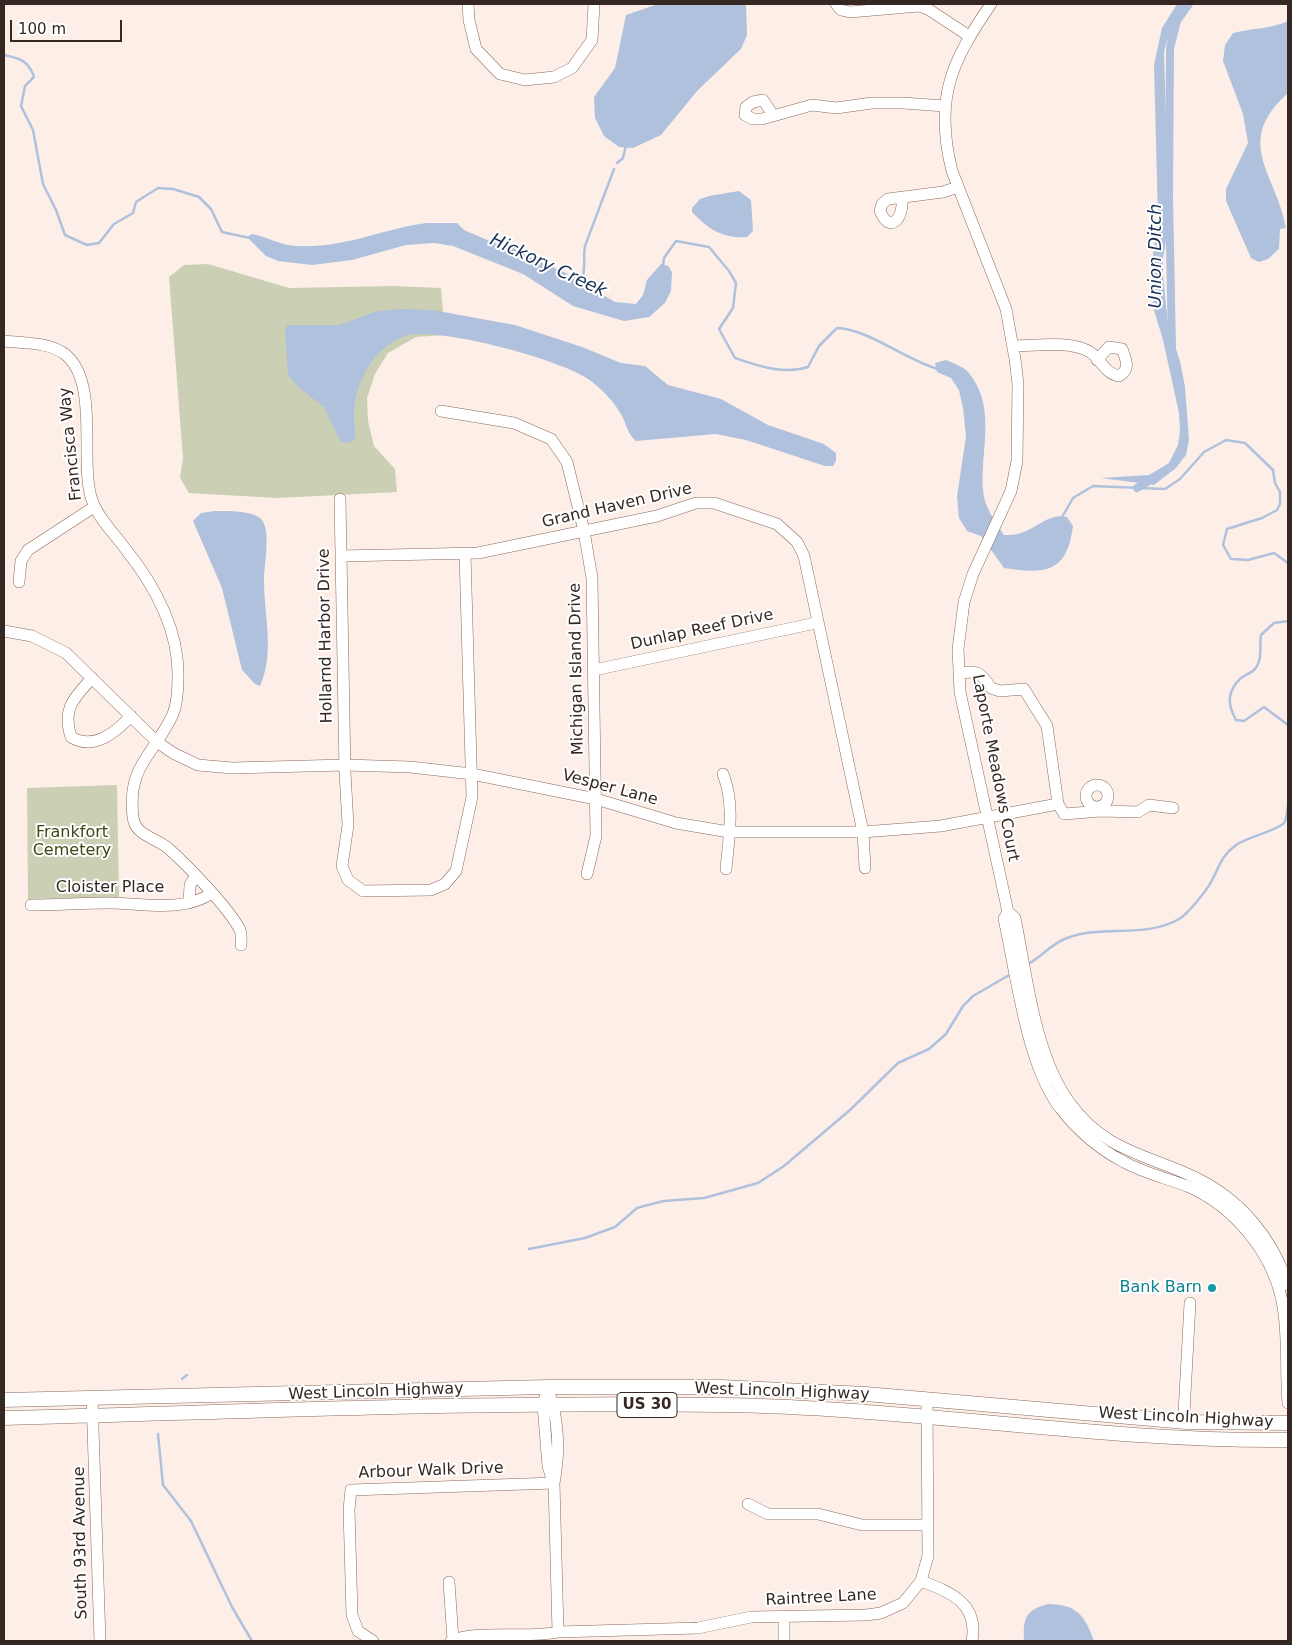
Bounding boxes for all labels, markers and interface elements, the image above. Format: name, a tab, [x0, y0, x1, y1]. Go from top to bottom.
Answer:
scale bar	[12, 10, 125, 42]
text: 100 m	[18, 20, 66, 38]
water label: Union Ditch	[1145, 204, 1167, 308]
water label: Hickory Creek	[486, 230, 610, 302]
street label: Francisca Way	[55, 386, 87, 502]
street label: Grand Haven Drive	[540, 479, 694, 533]
street label: Hollarnd Harbor Drive	[315, 548, 337, 724]
street label: Michigan Island Drive	[566, 583, 588, 755]
street label: Dunlap Reef Drive	[629, 605, 775, 655]
street label: Laporte Meadows Court	[967, 673, 1023, 863]
street label: Vesper Lane	[560, 766, 660, 810]
park label: Frankfort Cemetery	[33, 823, 111, 861]
street label: Cloister Place	[56, 878, 164, 898]
place label: Bank Barn	[1120, 1278, 1202, 1298]
marker: Bank Barn	[1206, 1282, 1218, 1294]
street label: West Lincoln Highway	[288, 1379, 464, 1405]
street label: West Lincoln Highway	[694, 1379, 870, 1405]
road number: US 30	[617, 1392, 677, 1418]
street label: West Lincoln Highway	[1098, 1404, 1274, 1432]
street label: Arbour Walk Drive	[358, 1459, 504, 1483]
street label: South 93rd Avenue	[70, 1466, 92, 1620]
street label: Raintree Lane	[765, 1586, 877, 1610]

